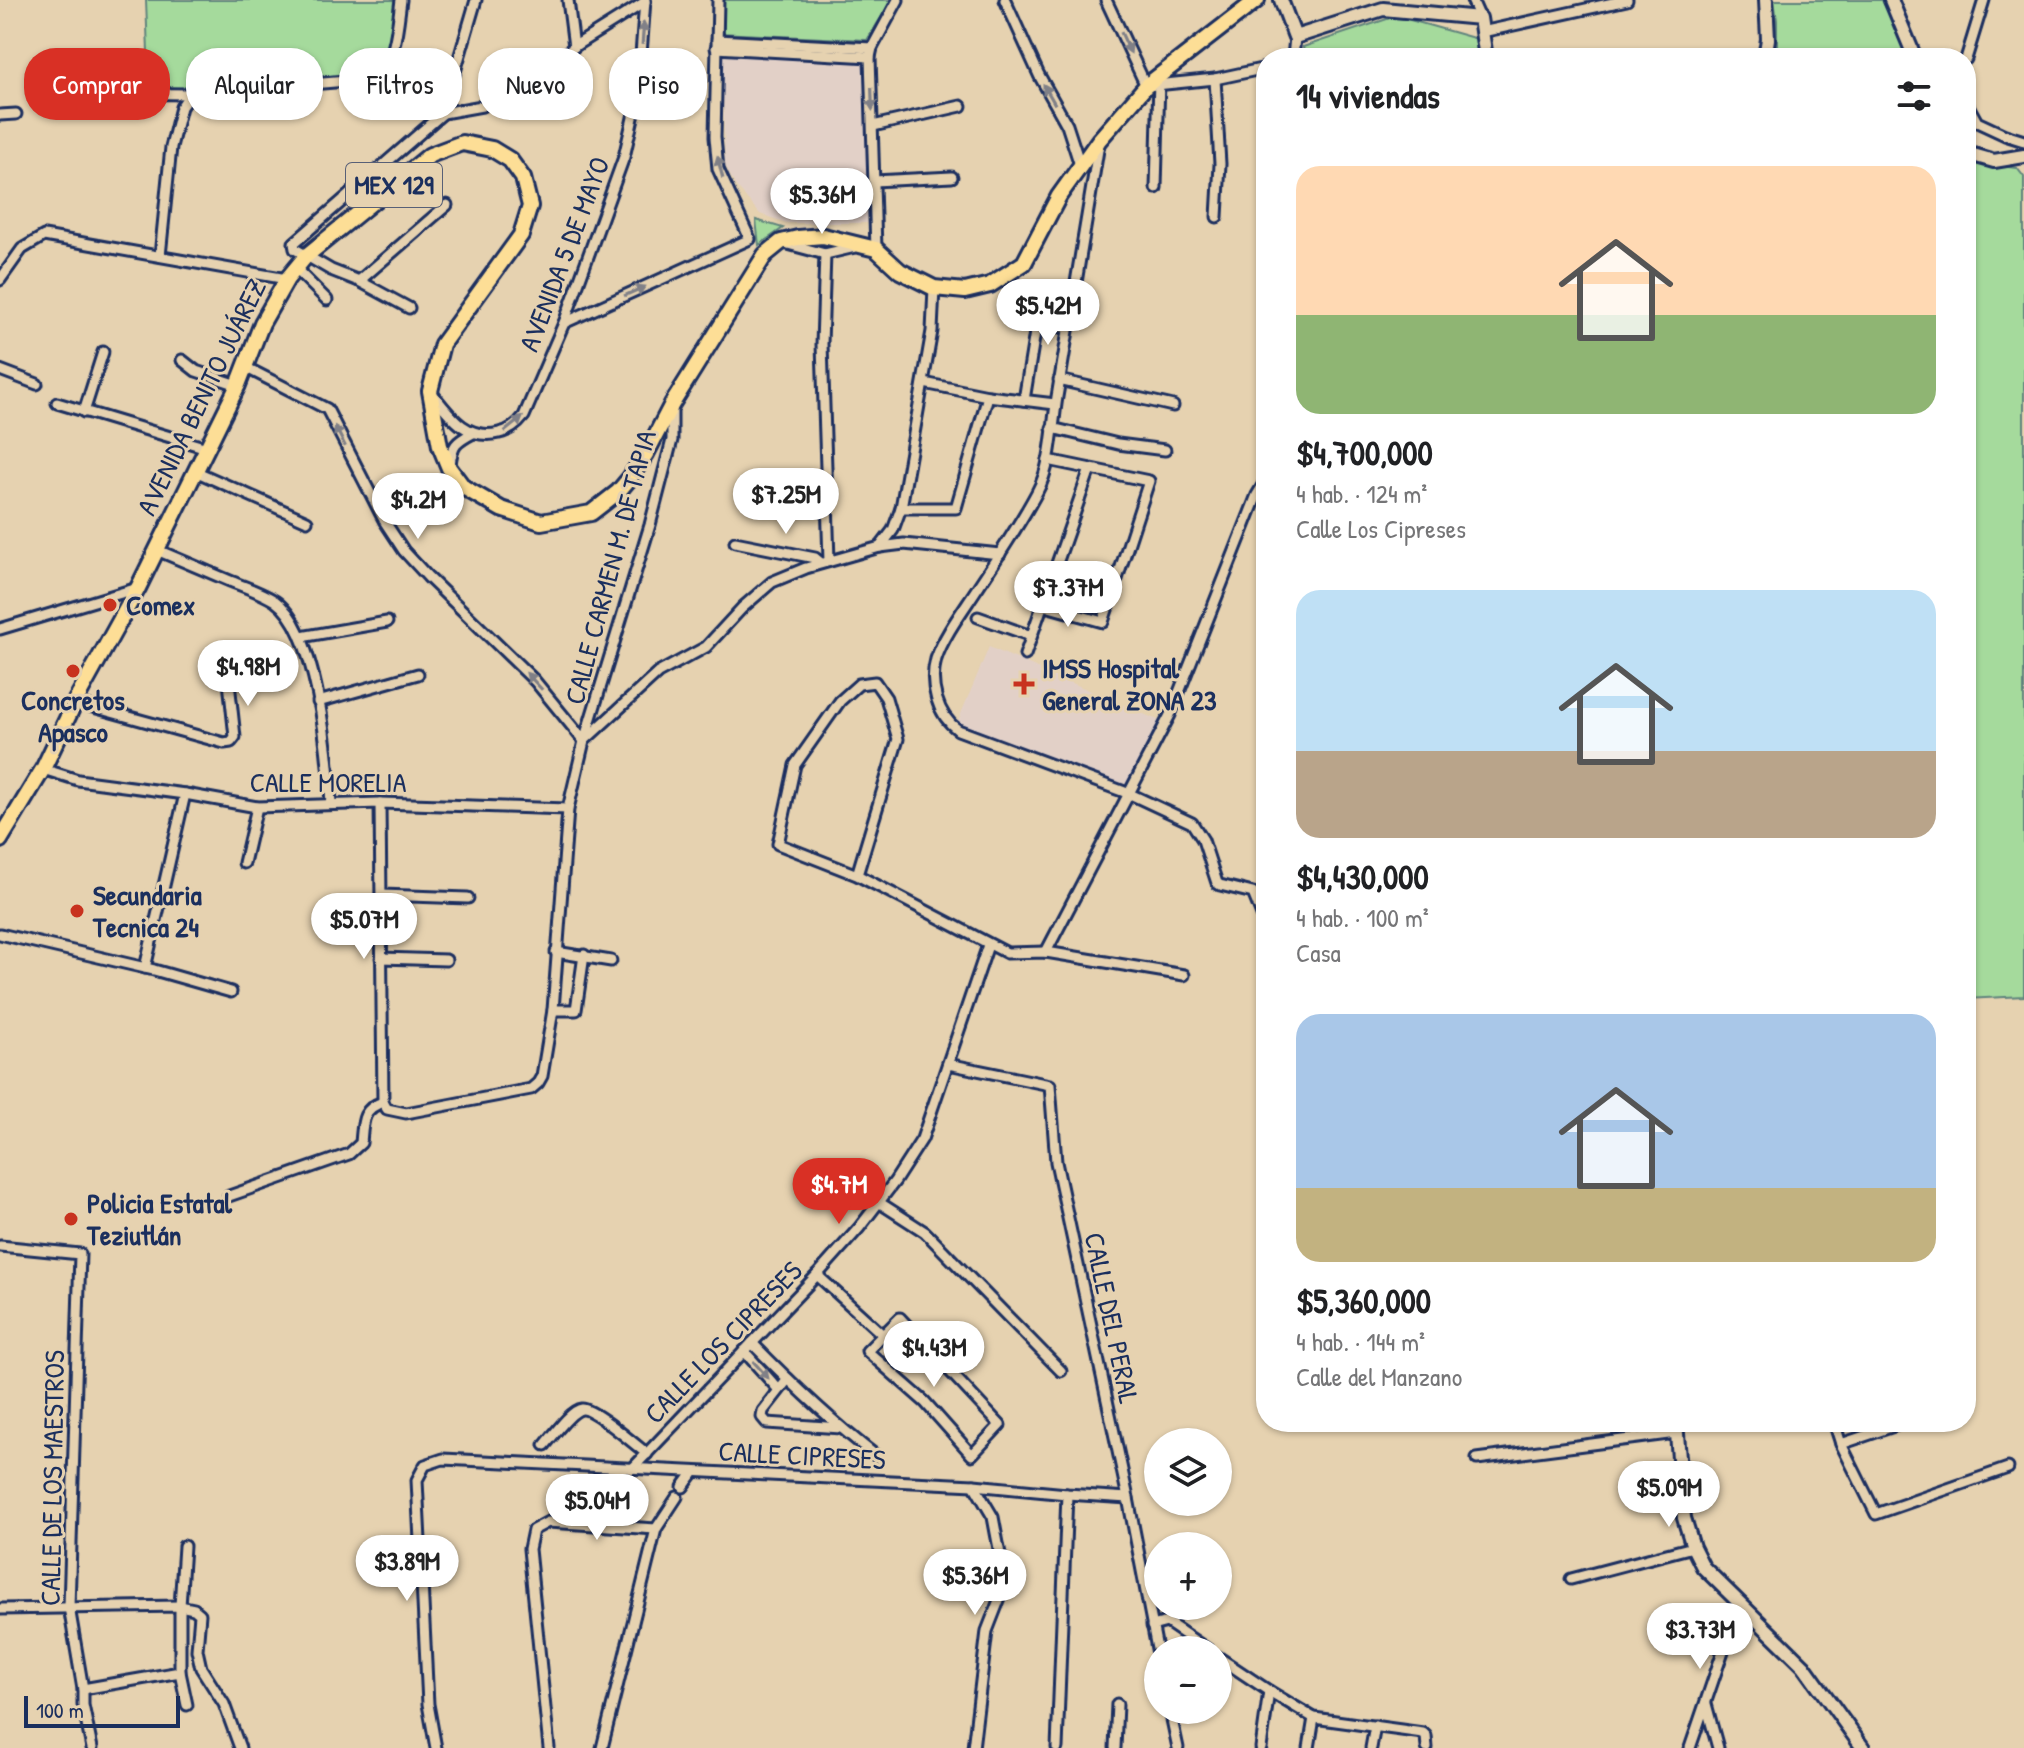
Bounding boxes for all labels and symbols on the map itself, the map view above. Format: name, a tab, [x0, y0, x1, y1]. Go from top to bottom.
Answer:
one-way arrow	[637, 20, 650, 45]
one-way arrow	[1119, 31, 1133, 55]
one-way arrow	[1042, 83, 1056, 105]
one-way arrow	[866, 87, 879, 112]
street label: AVENIDA 5 DE MAYO	[509, 151, 619, 357]
one-way arrow	[713, 155, 725, 180]
road number: MEX 129	[346, 163, 442, 207]
pin: $5.36M	[757, 168, 887, 236]
street label: AVENIDA BENITO JUÁREZ	[127, 272, 275, 522]
pin: $5.42M	[983, 279, 1113, 347]
one-way arrow	[623, 284, 647, 297]
one-way arrow	[503, 415, 524, 432]
one-way arrow	[334, 425, 348, 447]
street label: CALLE CARMEN M. DE TAPIA	[555, 425, 665, 708]
pin: $7.25M	[721, 468, 851, 536]
pin: $4.2M	[362, 473, 474, 541]
pin: $7.37M	[1003, 561, 1133, 629]
place label: Comex	[126, 586, 195, 624]
marker: Comex	[101, 596, 119, 614]
pin: $4.98M	[183, 640, 313, 708]
place label: IMSS Hospital General ZONA 23	[1042, 649, 1217, 719]
marker: Concretos Apasco	[64, 662, 82, 680]
one-way arrow	[526, 672, 544, 691]
marker: IMSS Hospital General ZONA 23	[1013, 673, 1035, 695]
place label: Concretos Apasco	[21, 681, 125, 752]
street label: CALLE MORELIA	[250, 763, 407, 801]
place label: Secundaria Tecnica 24	[92, 876, 202, 946]
pin: $5.07M	[299, 893, 429, 961]
marker: Secundaria Tecnica 24	[68, 902, 86, 920]
pin: $4.7M	[783, 1158, 895, 1226]
place label: Policia Estatal Teziutlán	[86, 1184, 232, 1254]
marker: Policia Estatal Teziutlán	[62, 1210, 80, 1228]
street label: CALLE DEL PERAL	[1075, 1229, 1149, 1407]
street label: CALLE LOS CIPRESES	[636, 1252, 811, 1432]
pin: $4.43M	[869, 1321, 999, 1389]
street label: CALLE DE LOS MAESTROS	[31, 1350, 73, 1606]
one-way arrow	[752, 1361, 770, 1380]
street label: CALLE CIPRESES	[718, 1432, 887, 1478]
pin: $5.09M	[1604, 1461, 1734, 1529]
pin: $5.04M	[532, 1474, 662, 1542]
pin: $3.89M	[342, 1535, 472, 1603]
pin: $5.36M	[910, 1549, 1040, 1617]
pin: $3.73M	[1635, 1603, 1765, 1671]
scale bar	[24, 1692, 180, 1728]

